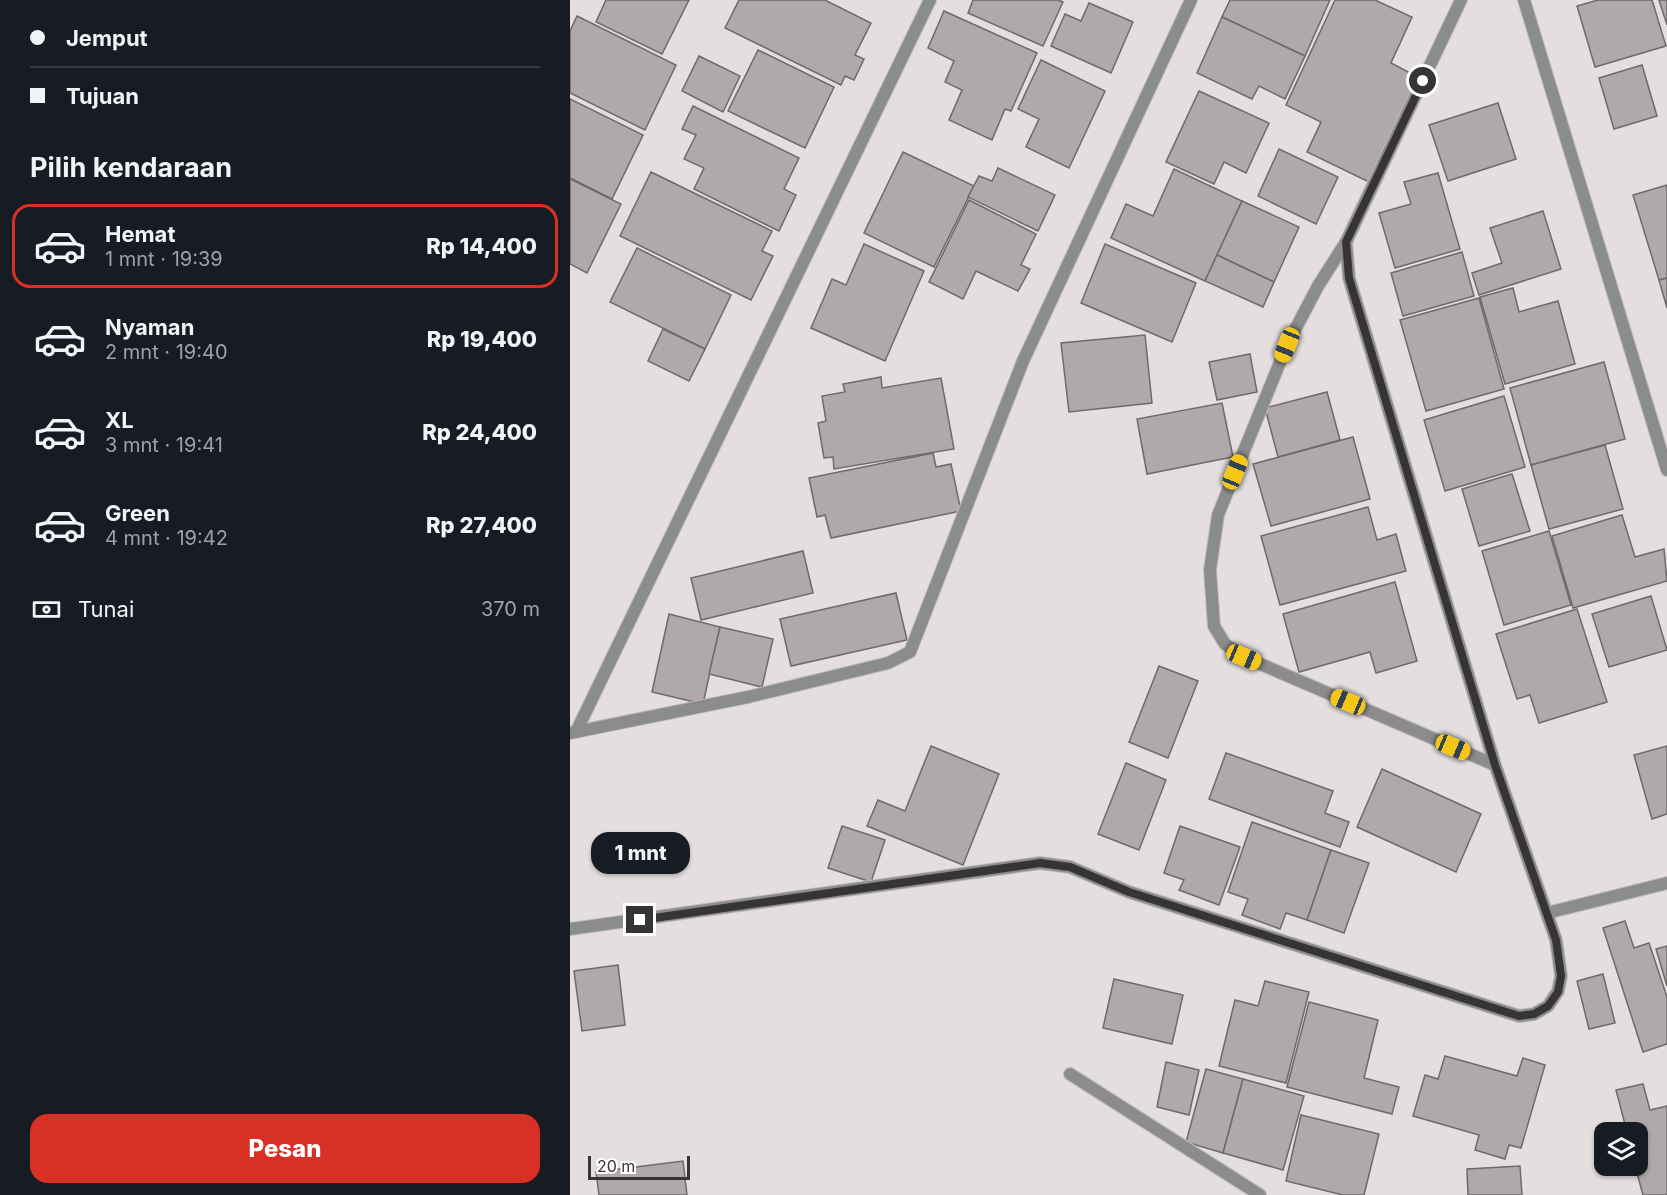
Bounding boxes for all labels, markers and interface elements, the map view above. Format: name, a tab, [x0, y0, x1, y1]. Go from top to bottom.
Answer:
text: Jemput	[66, 25, 148, 51]
route start	[1409, 67, 1436, 94]
text: Tujuan	[66, 83, 139, 109]
text: Pilih kendaraan	[30, 151, 232, 184]
icon: car	[33, 219, 87, 273]
text: Hemat	[105, 221, 175, 247]
text: Rp 14,400	[426, 233, 537, 259]
text: 1 mnt · 19:39	[105, 247, 223, 271]
icon: car	[33, 312, 87, 366]
text: Nyaman	[105, 314, 194, 340]
car	[1272, 325, 1302, 365]
text: Rp 19,400	[427, 326, 537, 352]
text: 2 mnt · 19:40	[105, 340, 228, 364]
icon: car	[33, 405, 87, 459]
text: XL	[105, 407, 134, 433]
text: Rp 24,400	[422, 419, 537, 445]
text: 3 mnt · 19:41	[105, 433, 223, 457]
car	[1220, 452, 1250, 492]
icon: car	[33, 498, 87, 552]
text: Green	[105, 500, 170, 526]
text: Rp 27,400	[426, 512, 537, 538]
text: 4 mnt · 19:42	[105, 526, 228, 550]
icon: cash	[30, 593, 63, 626]
text: Tunai	[78, 596, 134, 622]
text: 370 m	[481, 597, 540, 621]
car	[1224, 642, 1264, 672]
car	[1328, 687, 1368, 717]
car	[1433, 732, 1473, 762]
callout: 1 mnt	[590, 833, 689, 875]
text: 1 mnt	[614, 841, 667, 865]
route end	[626, 906, 653, 933]
button: Pesan	[30, 1114, 540, 1183]
map controls	[1594, 1122, 1648, 1176]
button: layers	[1594, 1122, 1648, 1176]
scale bar	[588, 1153, 690, 1180]
text: 20 m	[597, 1156, 635, 1176]

